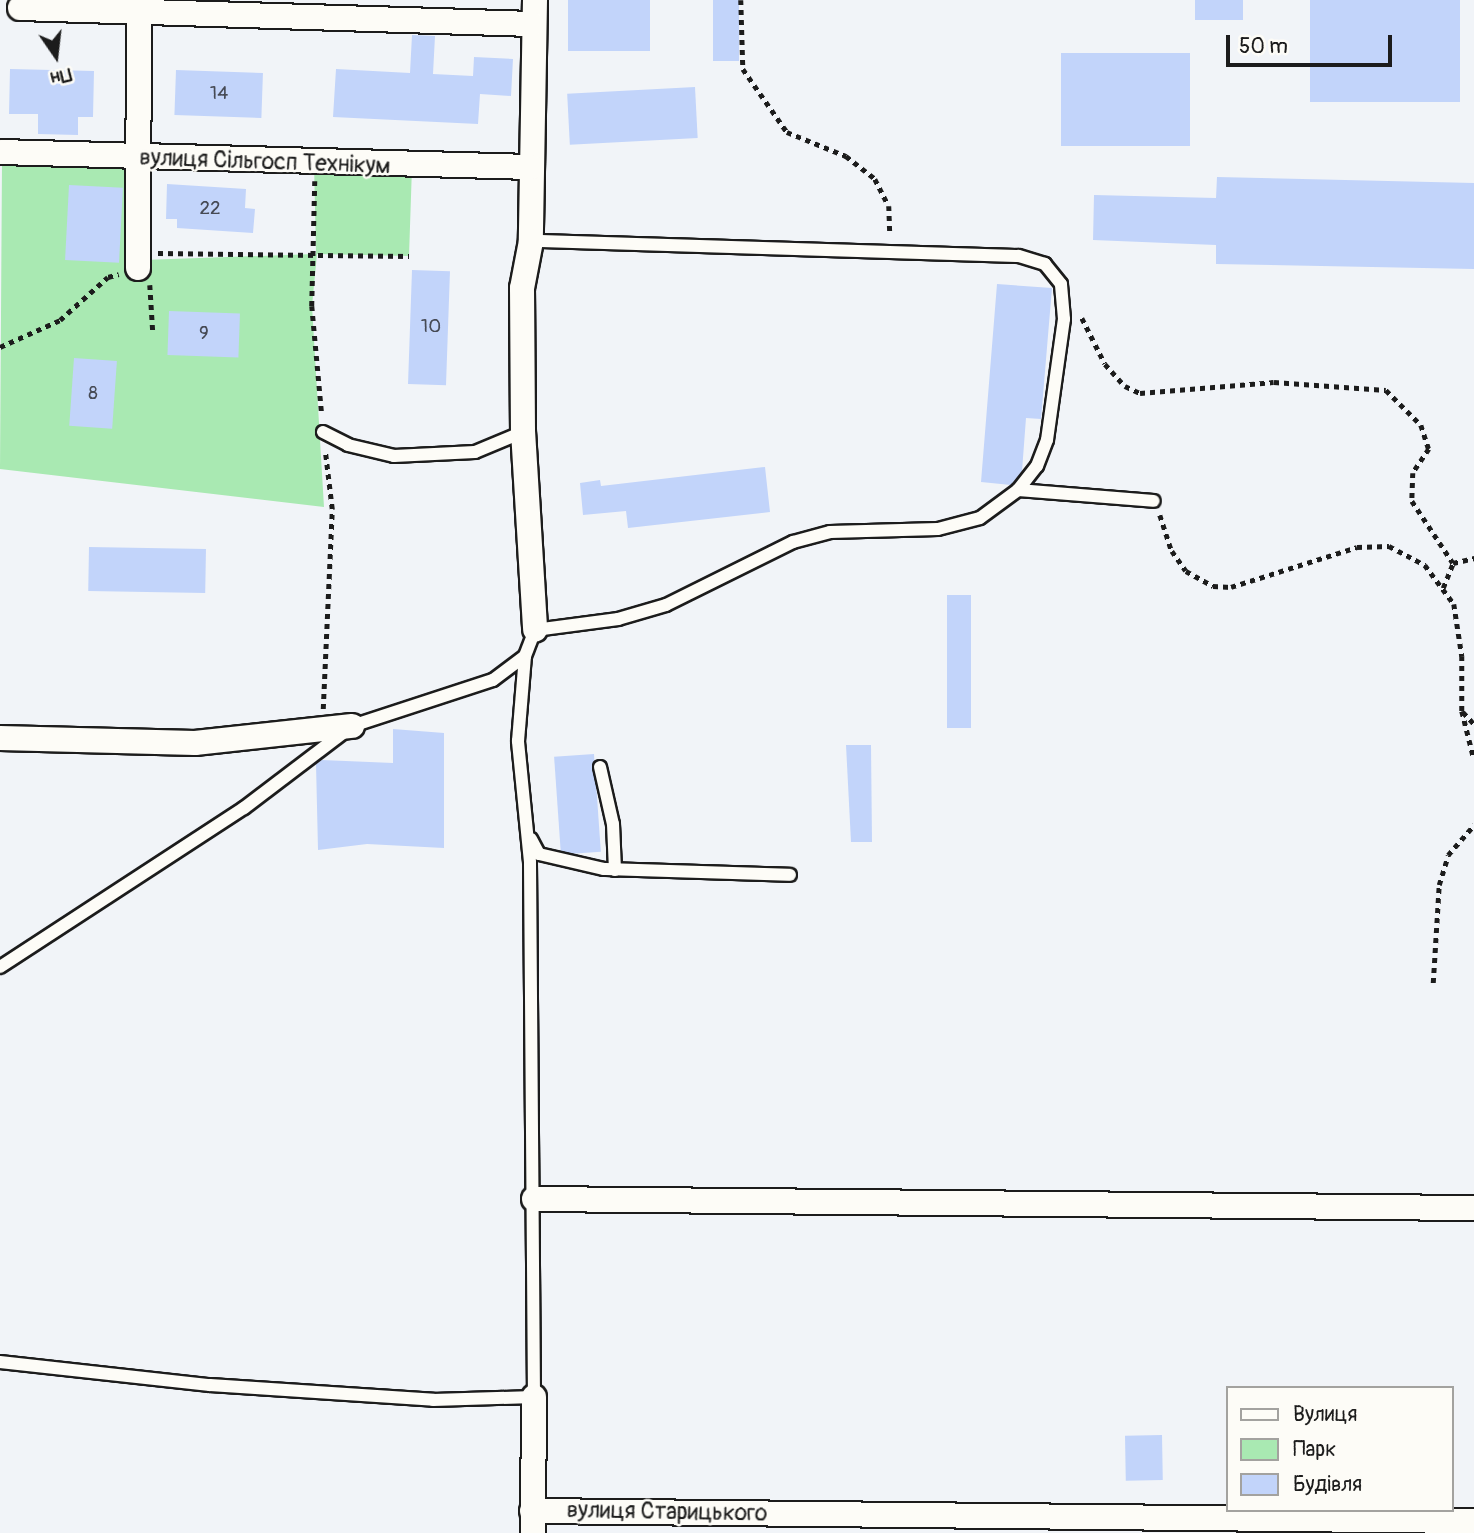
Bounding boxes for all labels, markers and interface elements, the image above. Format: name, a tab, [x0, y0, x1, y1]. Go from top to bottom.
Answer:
north arrow	[21, 21, 91, 91]
scale bar	[1229, 21, 1395, 65]
text: 50 m	[1239, 33, 1288, 60]
text: Пн	[48, 62, 74, 91]
house number: 14	[210, 83, 228, 105]
street label: вулиця Сільгосп Технікум	[139, 144, 391, 180]
house number: 22	[199, 198, 221, 220]
house number: 10	[421, 316, 441, 338]
house number: 9	[199, 323, 209, 345]
house number: 8	[88, 383, 98, 405]
legend	[1226, 1386, 1453, 1512]
text: Вулиця	[1293, 1401, 1357, 1428]
text: Парк	[1293, 1436, 1336, 1463]
text: Будівля	[1293, 1471, 1362, 1498]
street label: вулиця Старицького	[566, 1496, 768, 1528]

